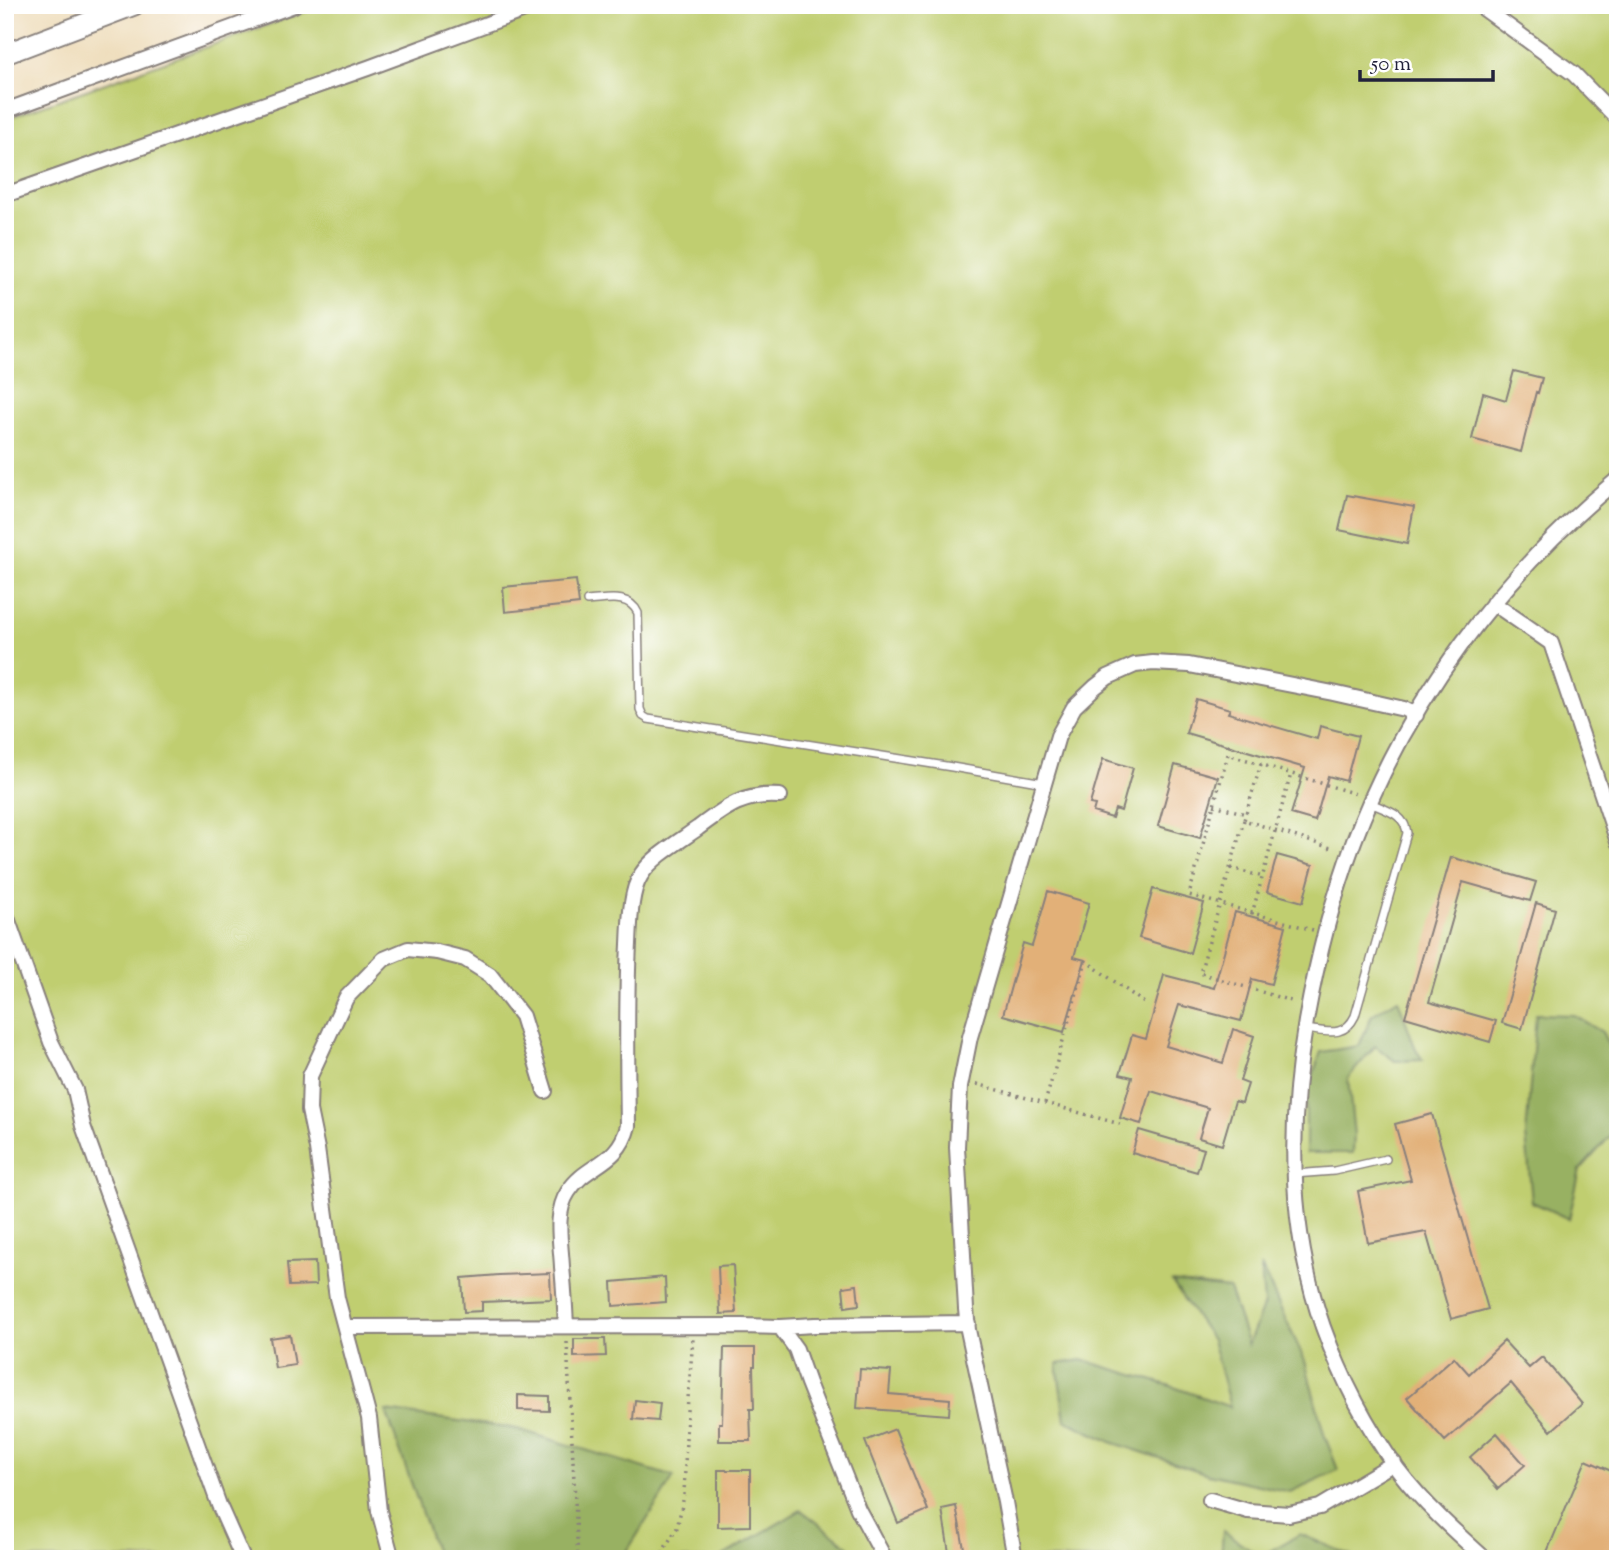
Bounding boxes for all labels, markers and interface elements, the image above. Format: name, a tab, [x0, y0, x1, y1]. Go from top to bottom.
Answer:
scale bar	[1360, 38, 1494, 82]
text: 50 m	[1370, 50, 1411, 80]

